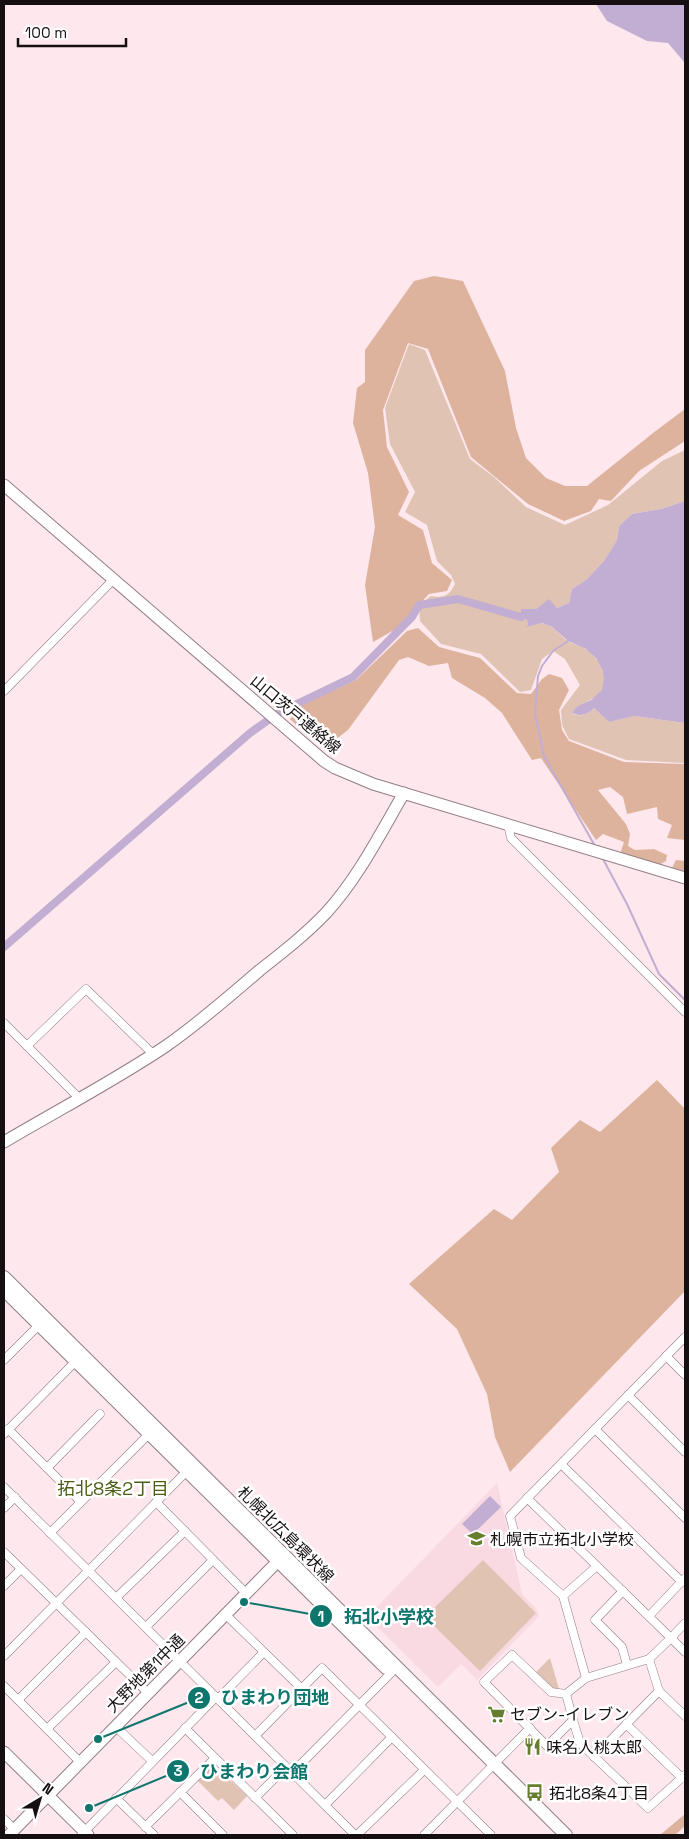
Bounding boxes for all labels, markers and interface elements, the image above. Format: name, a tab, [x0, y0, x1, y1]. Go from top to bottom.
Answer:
scale bar	[18, 15, 125, 47]
text: 100 m	[25, 23, 67, 42]
street label: 山口茨戸連絡線	[246, 670, 345, 758]
district label: 拓北8条2丁目	[57, 1477, 169, 1500]
street label: 札幌北広島環状線	[233, 1482, 338, 1587]
school or university icon: 札幌市立拓北小学校	[466, 1529, 486, 1549]
place label: 札幌市立拓北小学校	[490, 1529, 634, 1550]
callout: 拓北小学校	[309, 1600, 444, 1633]
text: 拓北小学校	[344, 1605, 434, 1628]
text: 1	[318, 1607, 324, 1626]
street label: 大野地第1中通	[102, 1630, 189, 1717]
callout: ひまわり団地	[186, 1681, 339, 1714]
text: ひまわり団地	[221, 1686, 329, 1709]
text: 2	[195, 1688, 204, 1707]
supermarket icon: セブン-イレブン	[486, 1704, 506, 1724]
place label: セブン-イレブン	[510, 1704, 629, 1725]
restaurant icon: 味名人桃太郎	[522, 1737, 542, 1757]
place label: 味名人桃太郎	[546, 1737, 642, 1758]
callout: ひまわり会館	[165, 1755, 318, 1788]
text: ひまわり会館	[200, 1760, 308, 1783]
text: 3	[173, 1761, 183, 1780]
north arrow	[15, 1774, 65, 1824]
text: N	[39, 1779, 57, 1799]
bus stop icon: 拓北8条4丁目	[525, 1783, 545, 1803]
place label: 拓北8条4丁目	[549, 1783, 649, 1804]

